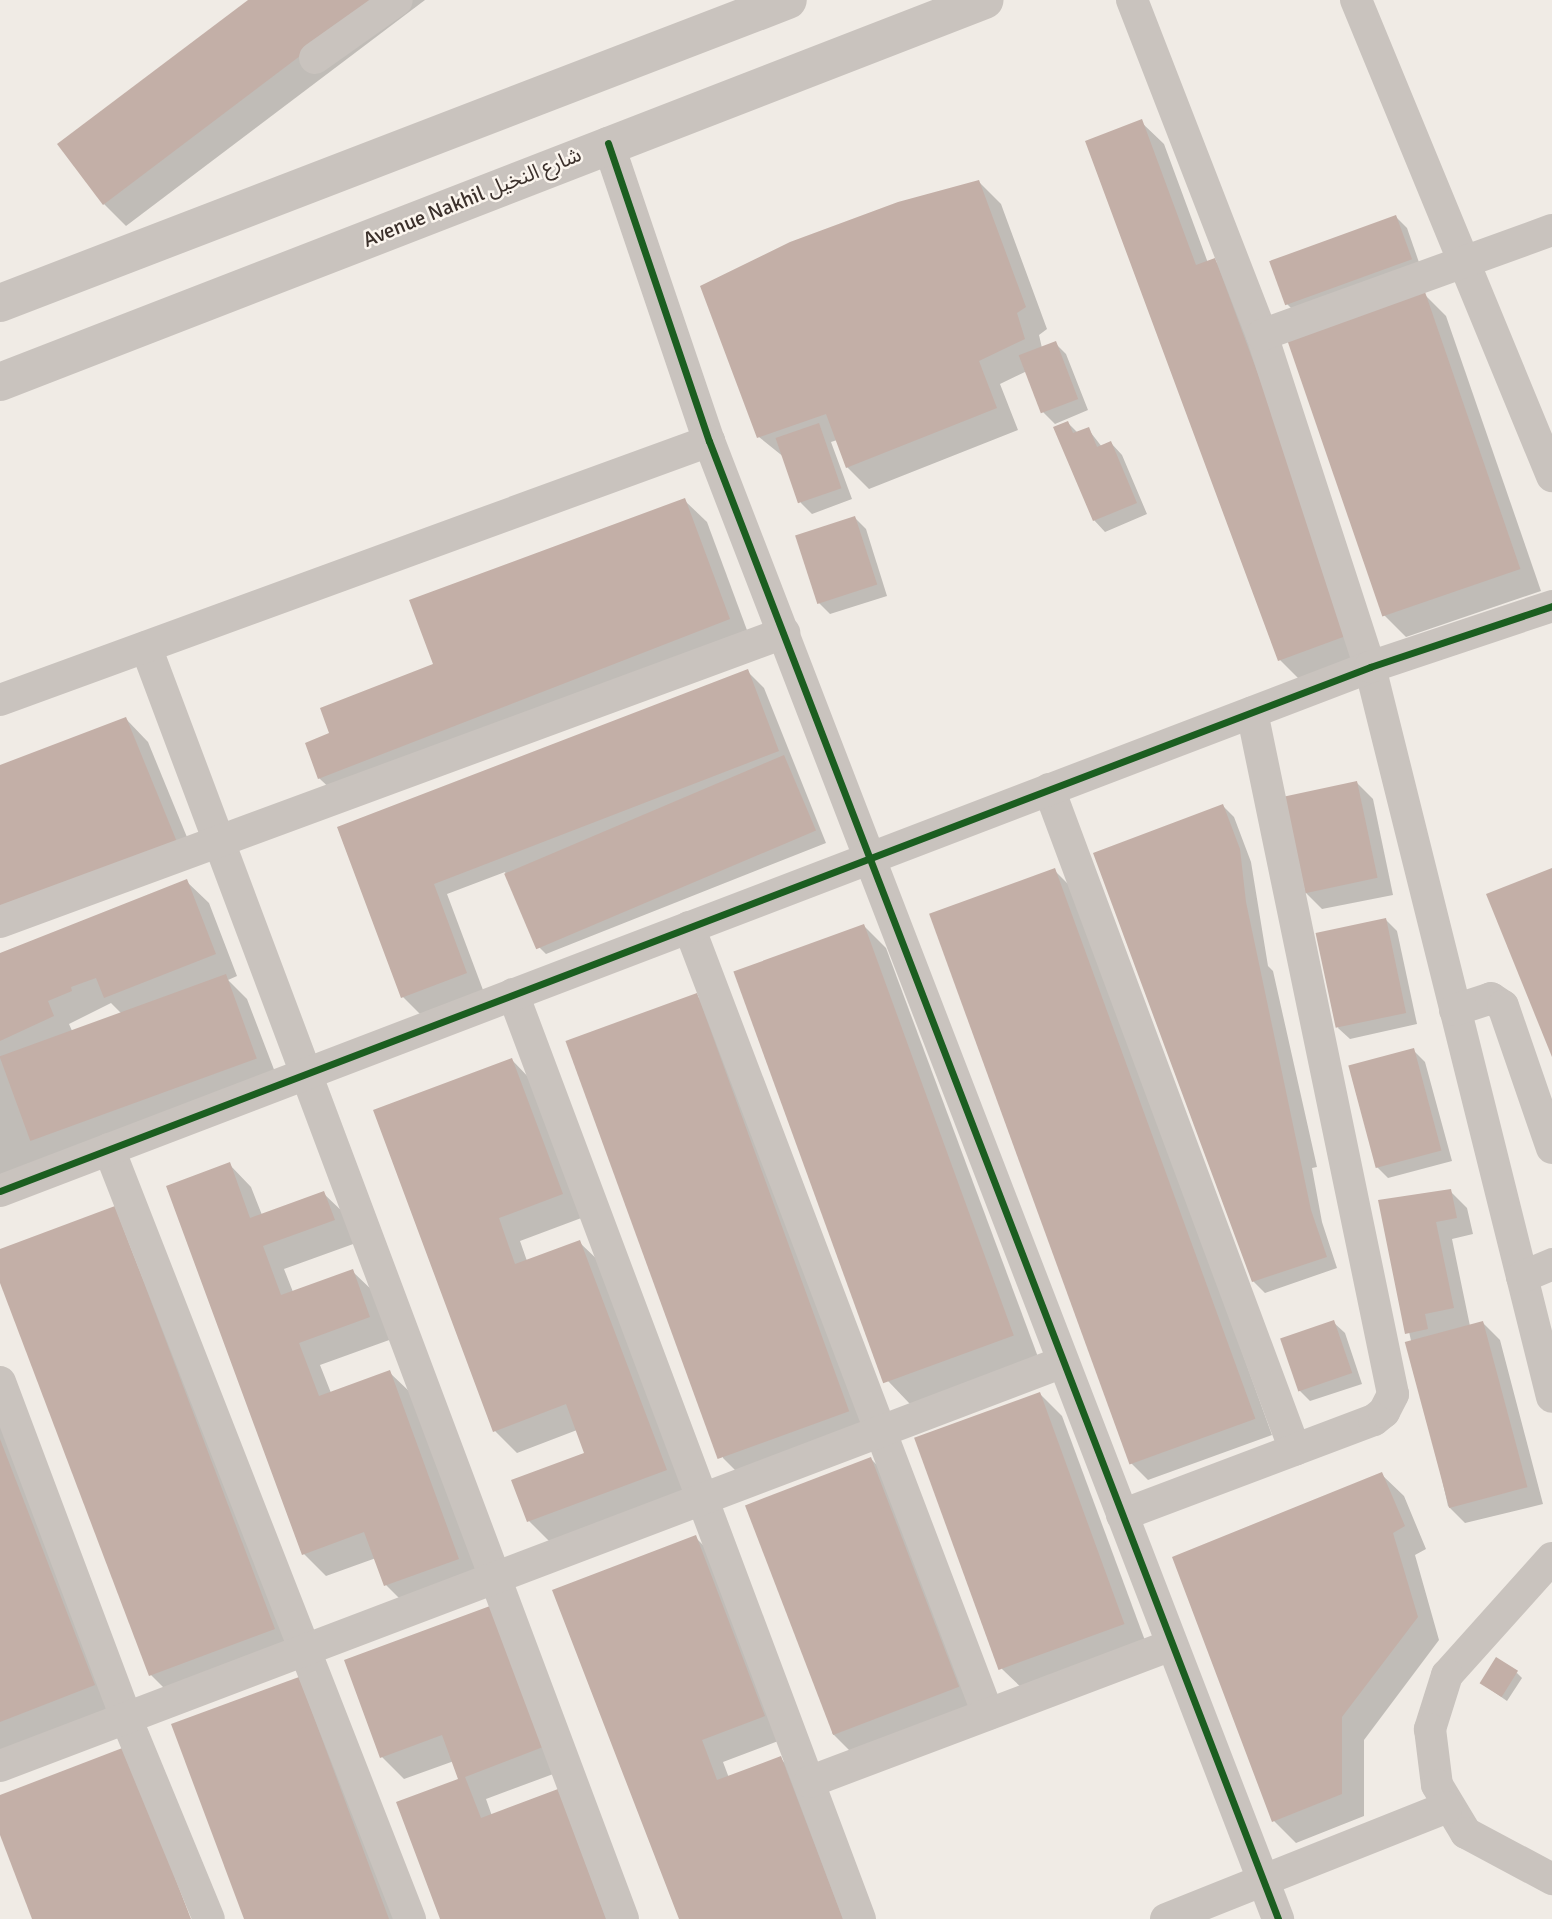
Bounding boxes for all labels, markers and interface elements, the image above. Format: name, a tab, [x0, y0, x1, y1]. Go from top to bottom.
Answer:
street label: Avenue Nakhil شارع النخيل	[359, 142, 585, 252]

